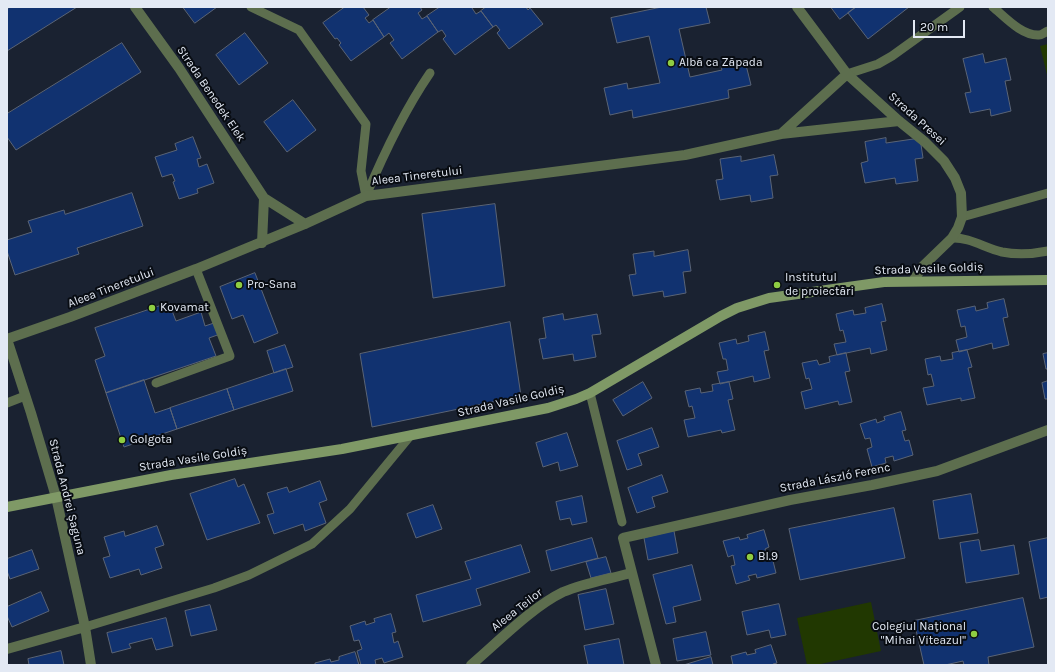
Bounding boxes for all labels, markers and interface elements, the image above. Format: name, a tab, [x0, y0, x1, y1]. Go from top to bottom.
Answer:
scale bar	[915, 12, 967, 38]
text: 20 m	[920, 20, 948, 34]
street label: Strada Benedek Elek	[174, 43, 248, 145]
place label: Albă ca Zăpada	[679, 56, 763, 70]
marker: Albă ca Zăpada	[666, 58, 676, 68]
street label: Strada Presei	[885, 89, 949, 149]
street label: Aleea Tineretului	[371, 163, 463, 189]
street label: Strada Vasile Goldiș	[874, 260, 984, 278]
street label: Aleea Tineretului	[66, 265, 156, 311]
place label: Institutul de proiectări	[785, 271, 854, 299]
place label: Pro-Sana	[247, 278, 296, 292]
marker: Pro-Sana	[234, 280, 244, 290]
marker: Institutul de proiectări	[772, 280, 782, 290]
place label: Kovamat	[160, 301, 209, 315]
marker: Kovamat	[147, 303, 157, 313]
street label: Strada Vasile Goldiș	[456, 382, 566, 420]
place label: Golgota	[130, 433, 172, 447]
marker: Golgota	[117, 435, 127, 445]
street label: Strada Andrei Șaguna	[46, 437, 88, 557]
street label: Strada Vasile Goldiș	[138, 443, 248, 475]
street label: Strada László Ferenc	[779, 460, 891, 496]
place label: Bl.9	[758, 550, 778, 564]
marker: Bl.9	[745, 552, 755, 562]
street label: Aleea Teilor	[488, 586, 546, 634]
place label: Colegiul Național "Mihai Viteazul"	[872, 620, 966, 648]
marker: Colegiul Național "Mihai Viteazul"	[969, 629, 979, 639]

